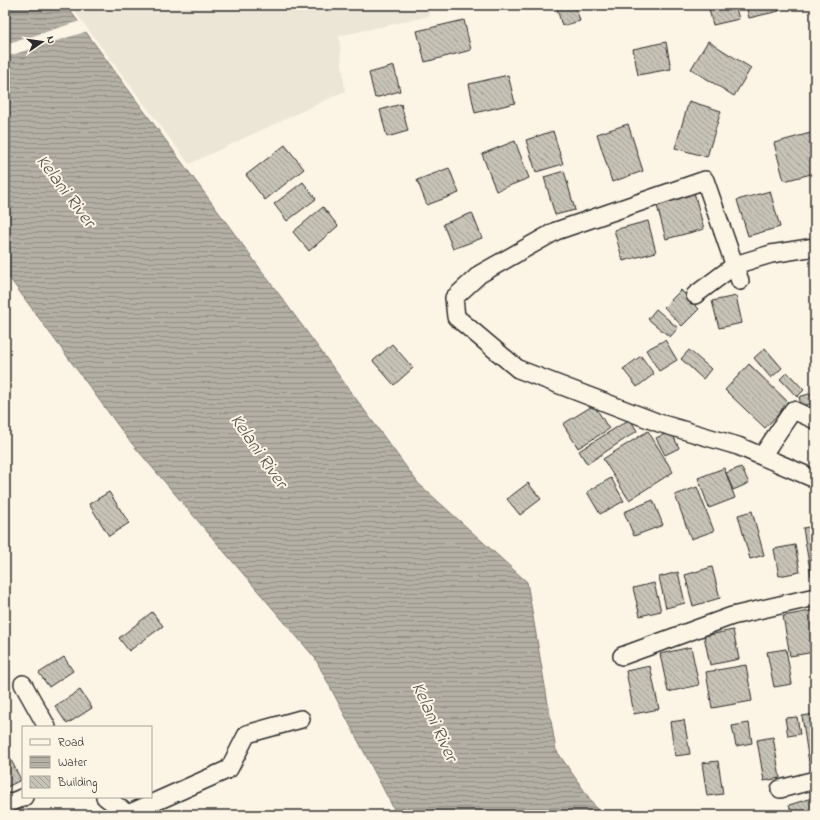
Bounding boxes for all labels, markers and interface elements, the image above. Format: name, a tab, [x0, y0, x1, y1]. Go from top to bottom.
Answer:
north arrow	[22, 22, 62, 62]
text: N	[42, 35, 59, 45]
water label: Kelani River	[29, 149, 103, 235]
water label: Kelani River	[223, 409, 295, 496]
water label: Kelani River	[404, 678, 465, 768]
legend	[22, 726, 152, 798]
text: Road	[58, 734, 84, 752]
text: Water	[58, 754, 87, 772]
text: Building	[57, 774, 97, 793]

